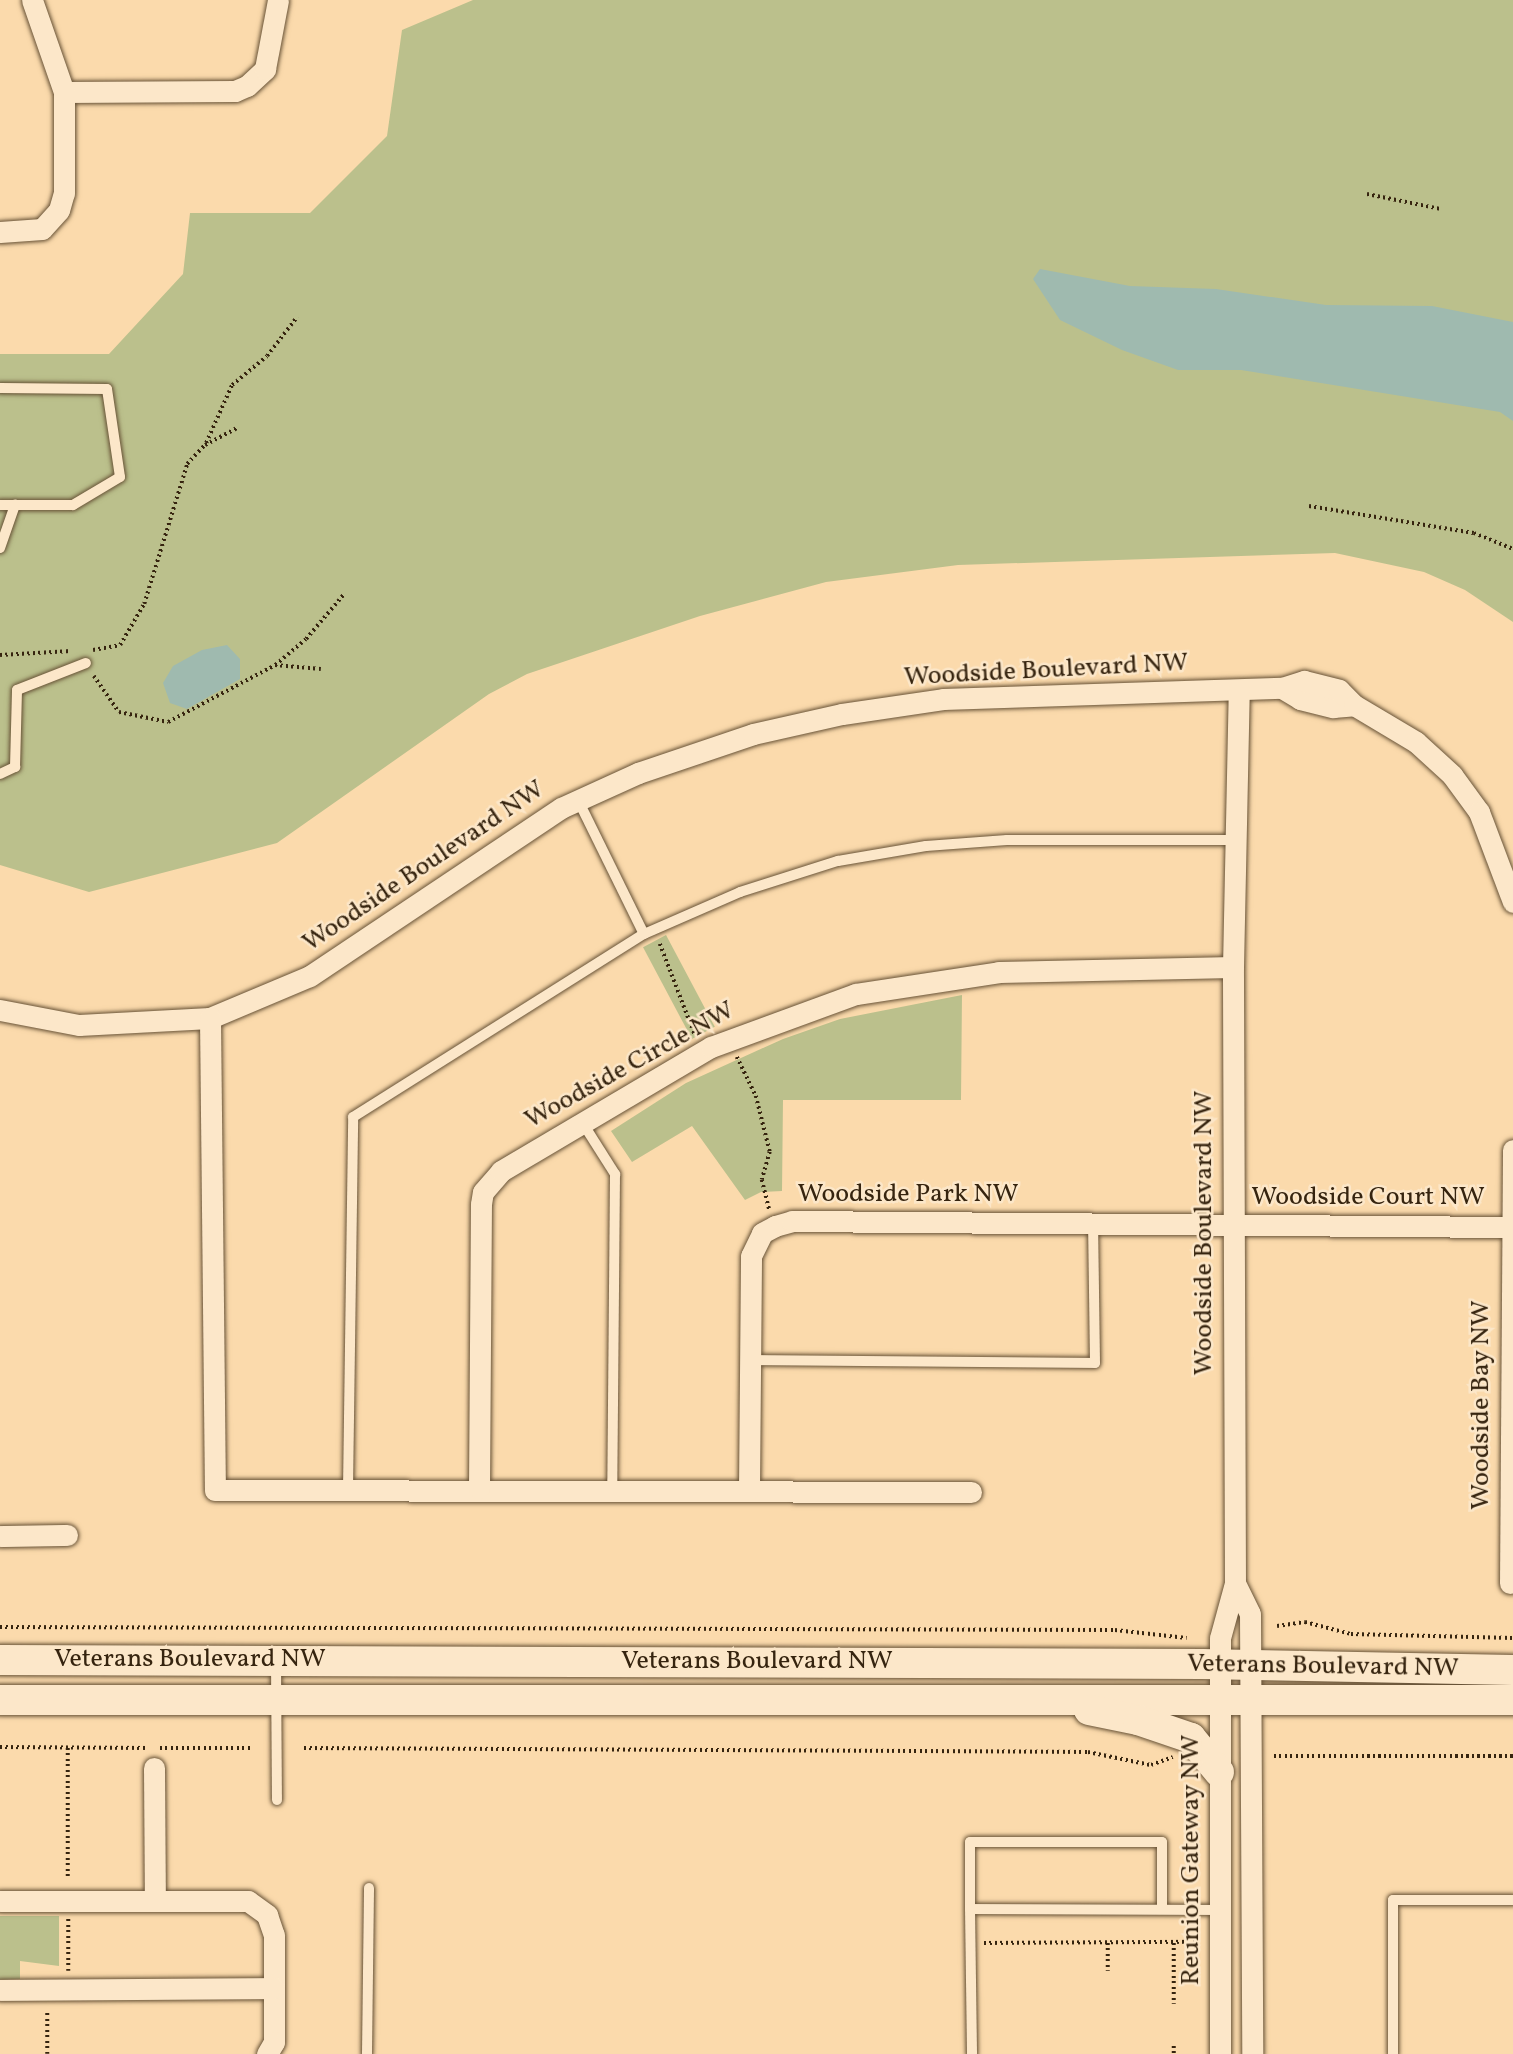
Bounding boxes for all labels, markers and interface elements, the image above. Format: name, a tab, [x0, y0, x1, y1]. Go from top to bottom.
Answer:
street label: Woodside Boulevard NW	[903, 648, 1189, 694]
street label: Woodside Boulevard NW	[297, 774, 551, 960]
street label: Woodside Circle NW	[520, 995, 740, 1137]
street label: Woodside Boulevard NW	[1189, 1091, 1221, 1375]
street label: Woodside Park NW	[797, 1179, 1019, 1211]
street label: Woodside Court NW	[1251, 1182, 1485, 1214]
street label: Woodside Bay NW	[1466, 1300, 1498, 1510]
street label: Veterans Boulevard NW	[54, 1644, 326, 1676]
street label: Veterans Boulevard NW	[621, 1646, 893, 1678]
street label: Veterans Boulevard NW	[1187, 1649, 1459, 1685]
street label: Reunion Gateway NW	[1176, 1734, 1208, 1986]

